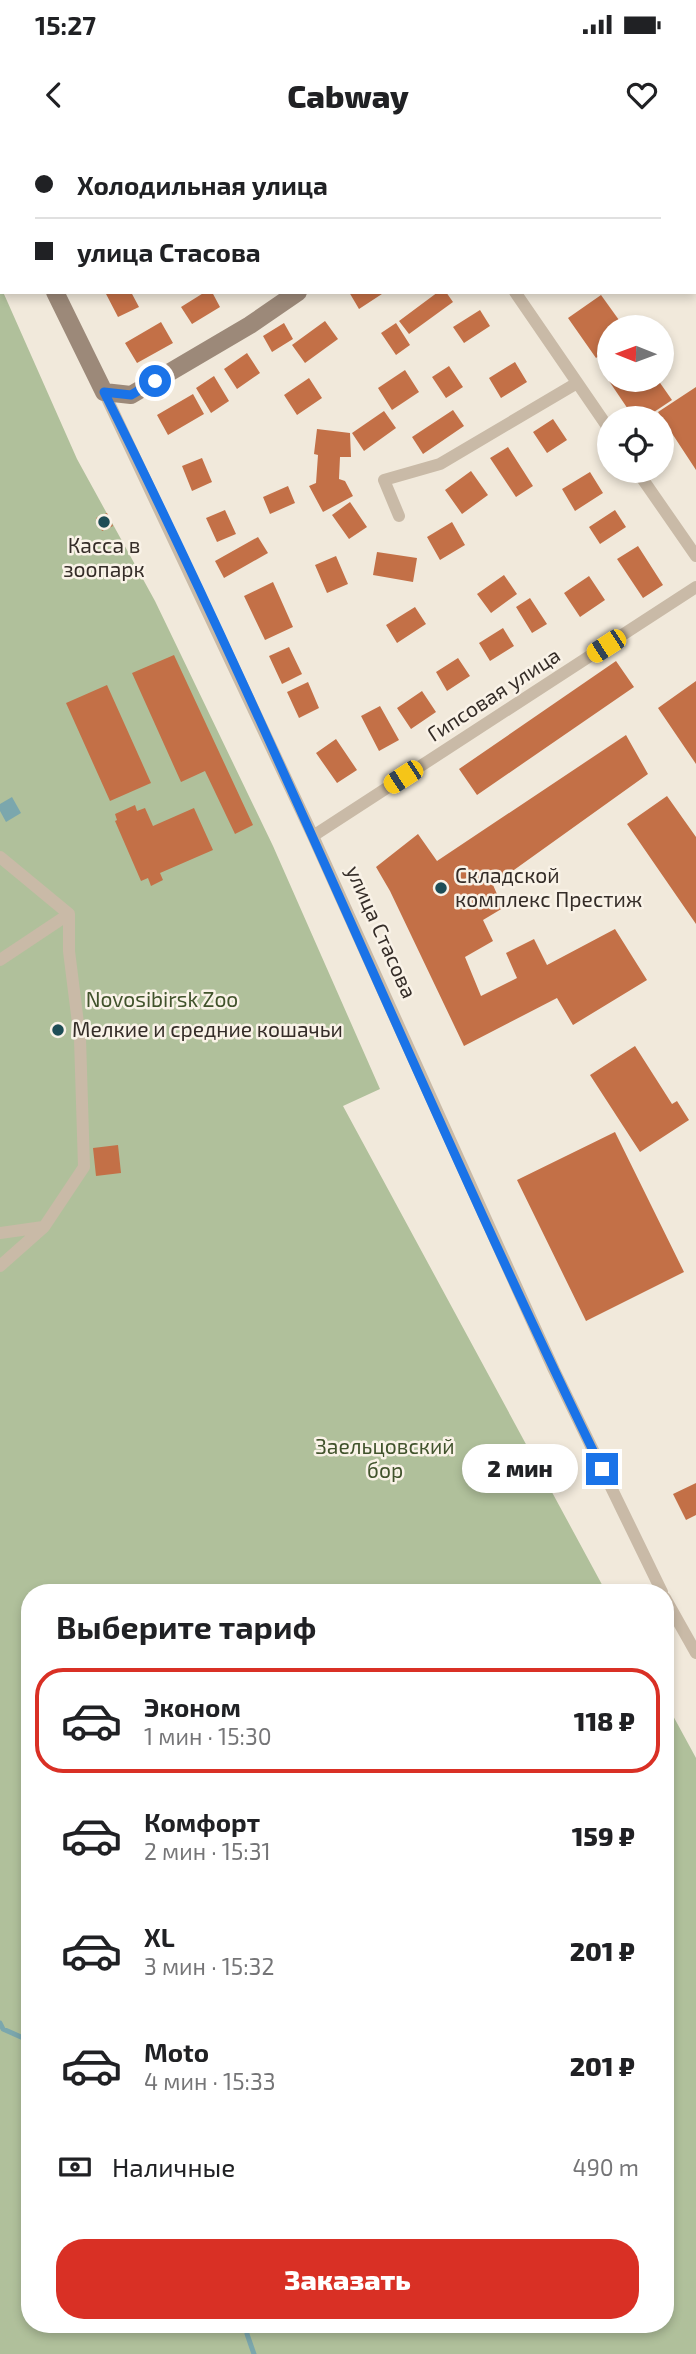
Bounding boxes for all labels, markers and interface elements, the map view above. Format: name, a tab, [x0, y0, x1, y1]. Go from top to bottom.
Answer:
text: 15:27	[35, 9, 96, 40]
icon: back	[35, 76, 73, 114]
text: Cabway	[287, 76, 409, 114]
icon: heart	[623, 76, 661, 114]
text: Холодильная улица	[77, 169, 328, 200]
text: улица Стасова	[77, 236, 261, 267]
north arrow	[597, 315, 674, 392]
map controls	[597, 315, 674, 483]
route start	[139, 365, 171, 397]
button: locate	[597, 406, 674, 483]
marker: Касса в зоопарк	[96, 514, 112, 530]
place label: Касса в зоопарк	[63, 532, 145, 581]
car	[583, 626, 630, 666]
street label: Гипсовая улица	[422, 642, 565, 747]
car	[380, 757, 427, 797]
street label: улица Стасова	[341, 861, 423, 1002]
place label: Складской комплекс Престиж	[455, 862, 642, 911]
marker: Складской комплекс Престиж	[433, 880, 449, 896]
park label: Novosibirsk Zoo	[86, 986, 238, 1011]
place label: Мелкие и средние кошачьи	[72, 1016, 343, 1041]
marker: Мелкие и средние кошачьи	[50, 1022, 66, 1038]
park label: Заельцовский бор	[315, 1433, 455, 1482]
callout: 2 мин	[462, 1444, 578, 1494]
route end	[586, 1453, 618, 1485]
text: 2 мин	[487, 1454, 553, 1482]
text: Выберите тариф	[56, 1607, 316, 1645]
icon: car	[60, 1689, 123, 1752]
text: Эконом	[144, 1691, 241, 1722]
text: 118 ₽	[574, 1705, 635, 1736]
text: 1 мин · 15:30	[144, 1722, 272, 1750]
icon: car	[60, 1804, 123, 1867]
text: Комфорт	[144, 1806, 260, 1837]
text: 159 ₽	[572, 1820, 635, 1851]
text: 2 мин · 15:31	[144, 1837, 271, 1865]
icon: car	[60, 1919, 123, 1982]
text: XL	[144, 1921, 175, 1952]
text: 201 ₽	[570, 1935, 635, 1966]
text: 3 мин · 15:32	[144, 1952, 274, 1980]
icon: car	[60, 2034, 123, 2097]
text: Moto	[144, 2036, 209, 2067]
text: 201 ₽	[570, 2050, 635, 2081]
text: 4 мин · 15:33	[144, 2067, 276, 2095]
icon: cash	[56, 2148, 94, 2186]
text: Наличные	[112, 2151, 235, 2182]
text: 490 m	[573, 2153, 639, 2181]
button: Заказать	[56, 2239, 639, 2319]

